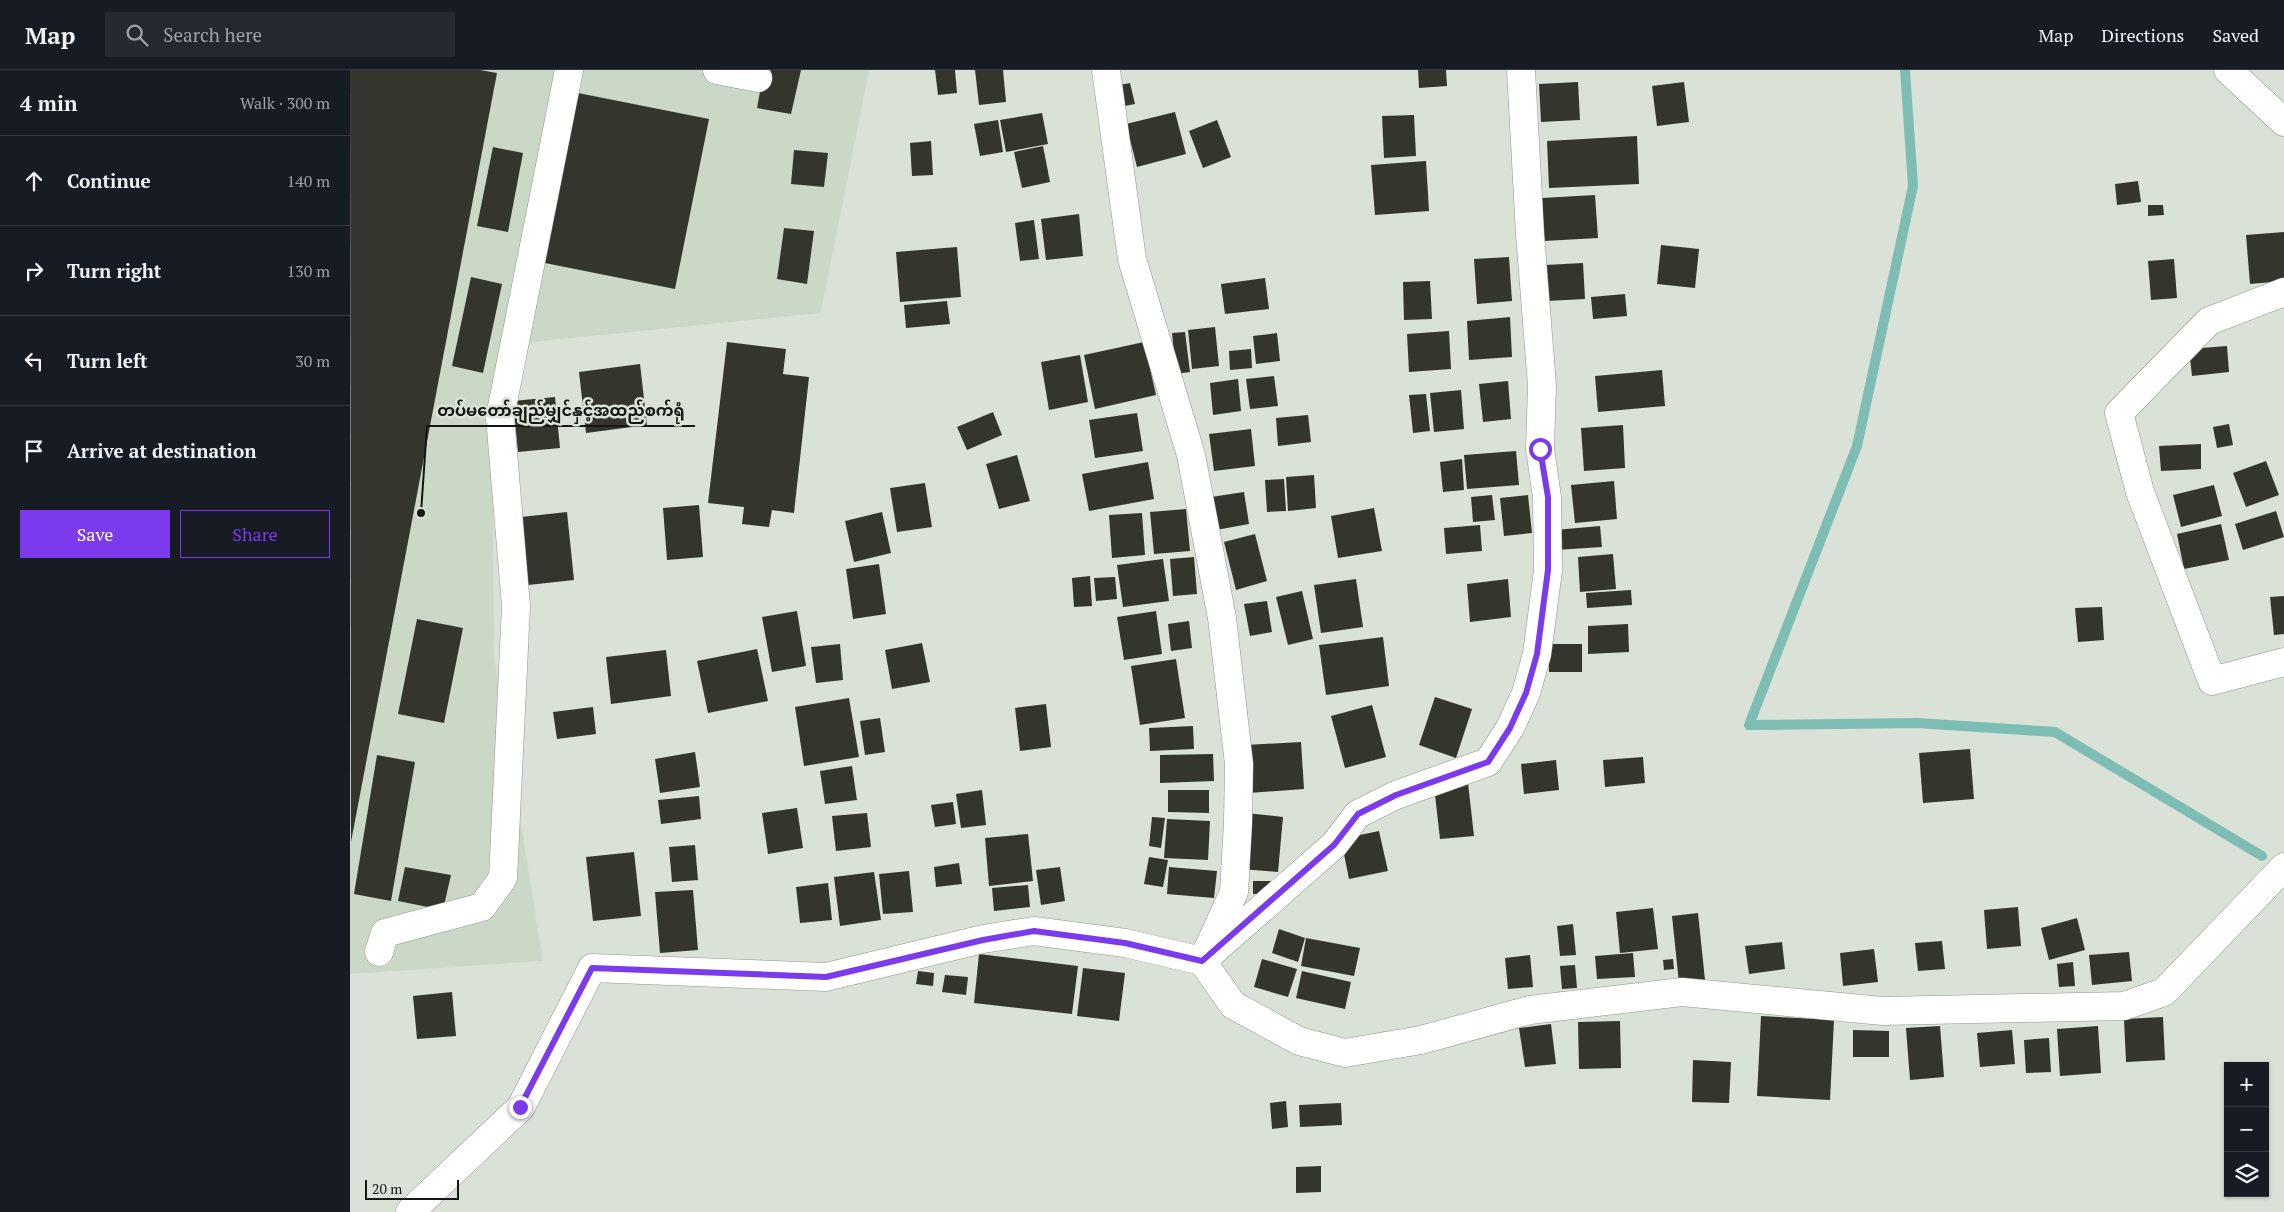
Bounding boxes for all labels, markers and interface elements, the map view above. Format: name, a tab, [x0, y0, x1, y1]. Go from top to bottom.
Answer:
search box	[105, 12, 455, 57]
text: Map	[25, 19, 75, 51]
icon: search	[123, 21, 151, 49]
text: Search here	[163, 22, 262, 47]
text: Map	[2038, 23, 2073, 47]
text: Directions	[2101, 23, 2184, 47]
text: Saved	[2212, 23, 2259, 47]
text: 4 min	[20, 89, 77, 117]
text: Walk · 300 m	[240, 92, 330, 114]
icon: ahead	[20, 167, 48, 195]
text: Continue	[67, 168, 151, 193]
text: 140 m	[287, 170, 330, 192]
icon: right	[20, 257, 48, 285]
text: Turn right	[67, 258, 161, 283]
text: 130 m	[287, 260, 330, 282]
icon: left	[20, 347, 48, 375]
text: Turn left	[67, 348, 148, 373]
text: 30 m	[295, 350, 330, 372]
callout: တပ်မတော်ချည်မျှင်နှင့်အထည်စက်ရုံ	[427, 395, 695, 426]
text: တပ်မတော်ချည်မျှင်နှင့်အထည်စက်ရုံ	[437, 399, 685, 424]
icon: arrive	[20, 437, 48, 465]
text: Arrive at destination	[67, 438, 256, 463]
route start	[1529, 438, 1552, 461]
button: Save	[20, 510, 170, 558]
button: Share	[180, 510, 330, 558]
map controls	[2224, 1062, 2269, 1197]
button: +	[2224, 1062, 2269, 1107]
route end	[509, 1096, 532, 1119]
button: −	[2224, 1107, 2269, 1152]
button: layers	[2224, 1152, 2269, 1197]
scale bar	[365, 1177, 459, 1200]
text: 20 m	[372, 1179, 402, 1198]

